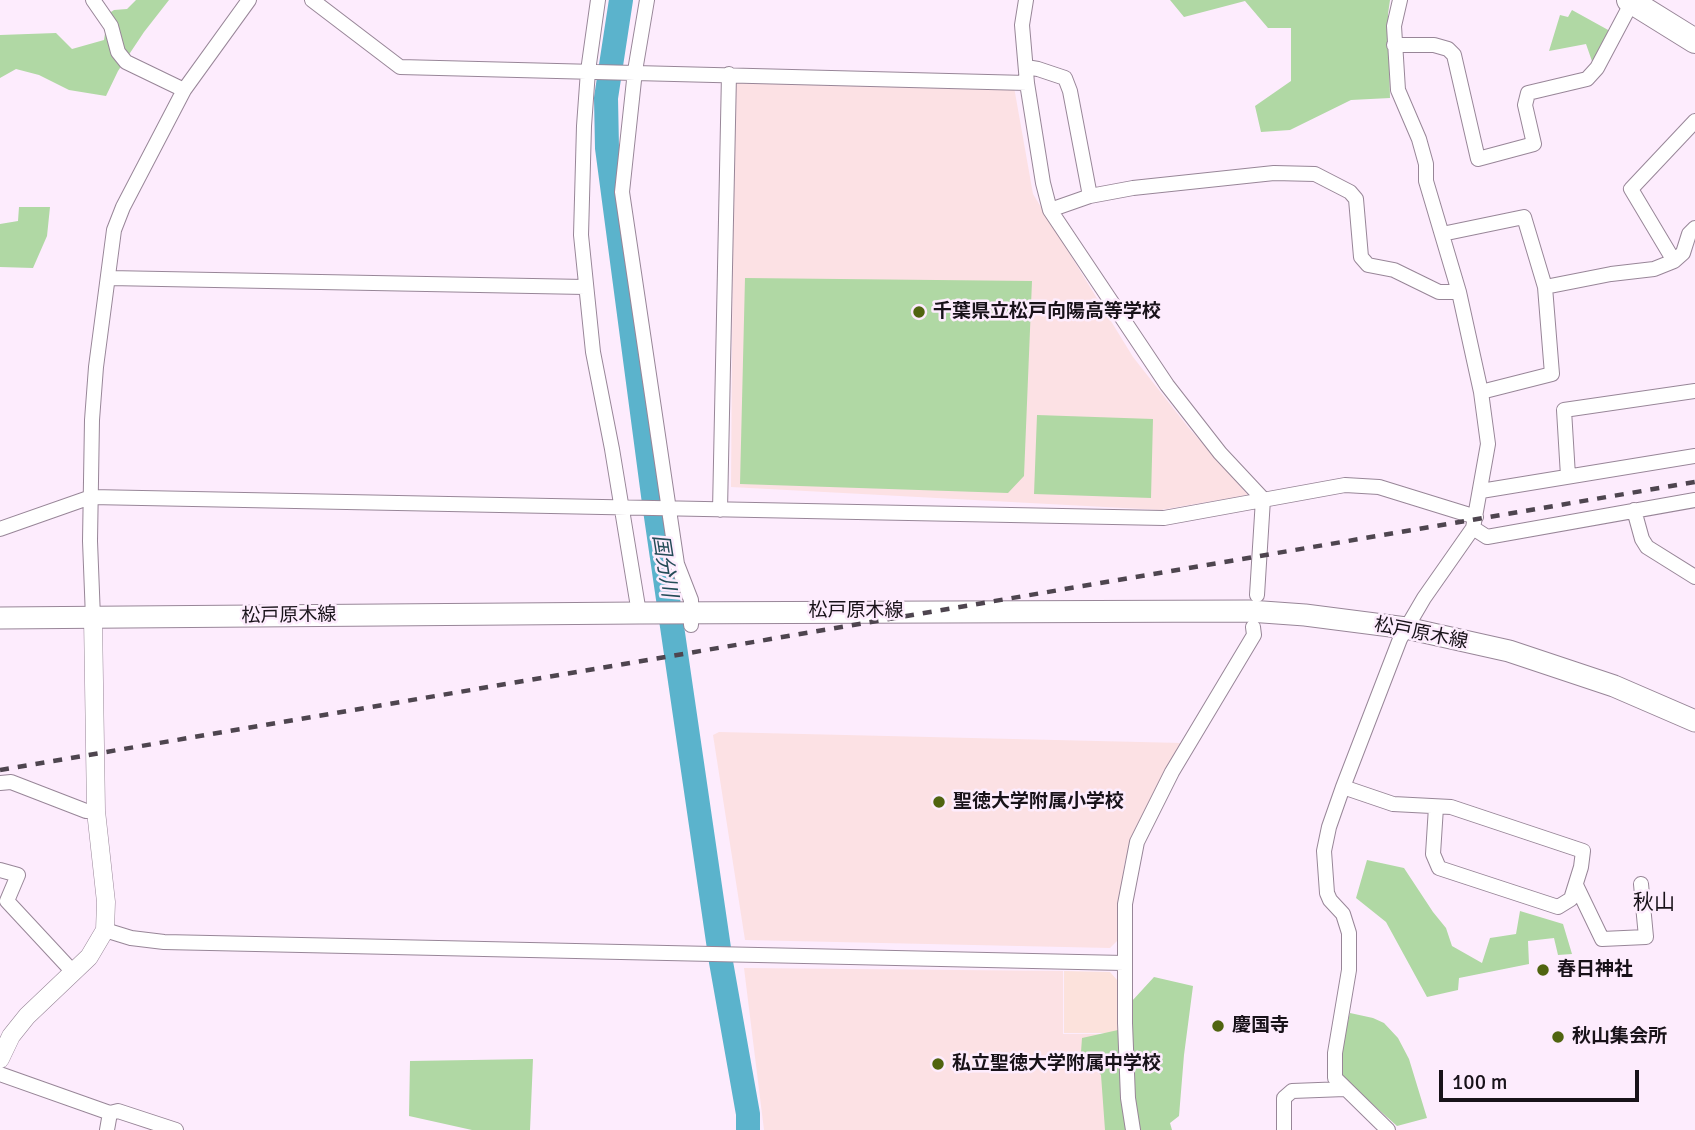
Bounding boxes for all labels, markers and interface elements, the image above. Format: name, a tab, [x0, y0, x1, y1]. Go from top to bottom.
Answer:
place label: 千葉県立松戸向陽高等学校	[933, 301, 1161, 323]
marker: 千葉県立松戸向陽高等学校	[911, 304, 927, 320]
water label: 国分川	[647, 533, 681, 599]
street label: 松戸原木線	[809, 600, 903, 622]
street label: 松戸原木線	[241, 604, 337, 628]
street label: 松戸原木線	[1372, 614, 1470, 654]
place label: 聖徳大学附属小学校	[953, 791, 1124, 813]
marker: 聖徳大学附属小学校	[931, 794, 947, 810]
district label: 秋山	[1633, 890, 1675, 916]
place label: 春日神社	[1557, 959, 1633, 981]
marker: 春日神社	[1535, 962, 1551, 978]
place label: 慶国寺	[1232, 1015, 1289, 1037]
marker: 慶国寺	[1210, 1018, 1226, 1034]
place label: 秋山集会所	[1572, 1026, 1667, 1048]
marker: 秋山集会所	[1550, 1029, 1566, 1045]
place label: 私立聖徳大学附属中学校	[952, 1053, 1161, 1075]
marker: 私立聖徳大学附属中学校	[930, 1056, 946, 1072]
scale bar	[1443, 1056, 1642, 1100]
text: 100 m	[1452, 1069, 1507, 1095]

